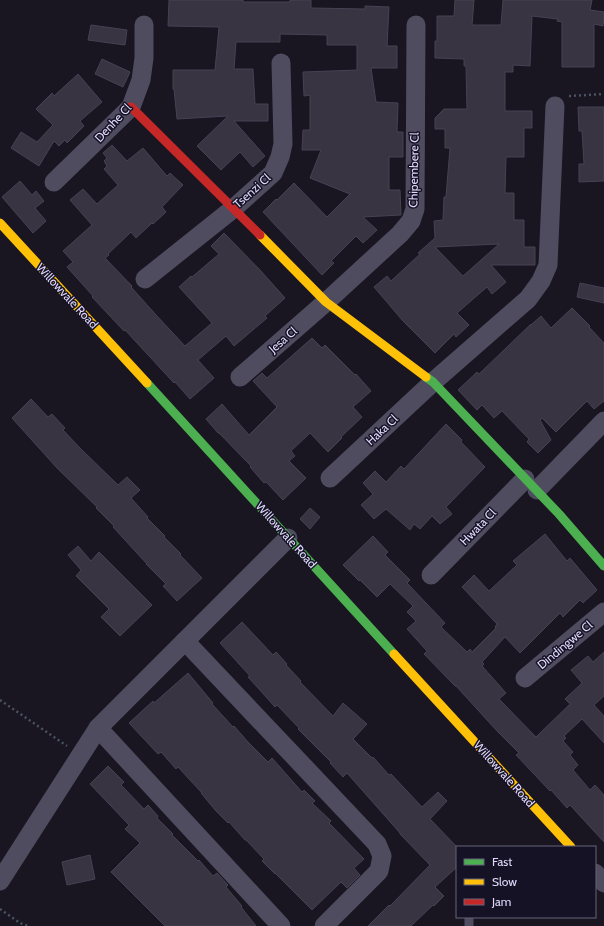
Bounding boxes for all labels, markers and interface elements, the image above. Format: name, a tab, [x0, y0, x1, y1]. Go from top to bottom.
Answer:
street label: Denhe Cl	[91, 100, 134, 145]
street label: Chipembere Cl	[405, 132, 422, 208]
street label: Tsenzi Cl	[230, 170, 273, 211]
street label: Willowvale Road	[33, 260, 101, 331]
street label: Jesa Cl	[265, 323, 300, 357]
street label: Haka Cl	[363, 411, 401, 448]
street label: Willowvale Road	[253, 498, 320, 571]
street label: Hwata Cl	[456, 505, 499, 548]
street label: Dindingwe Cl	[534, 617, 595, 672]
street label: Willowvale Road	[471, 737, 538, 810]
legend	[456, 846, 596, 918]
text: Fast	[492, 854, 512, 869]
text: Slow	[492, 874, 517, 889]
text: Jam	[491, 894, 511, 909]

